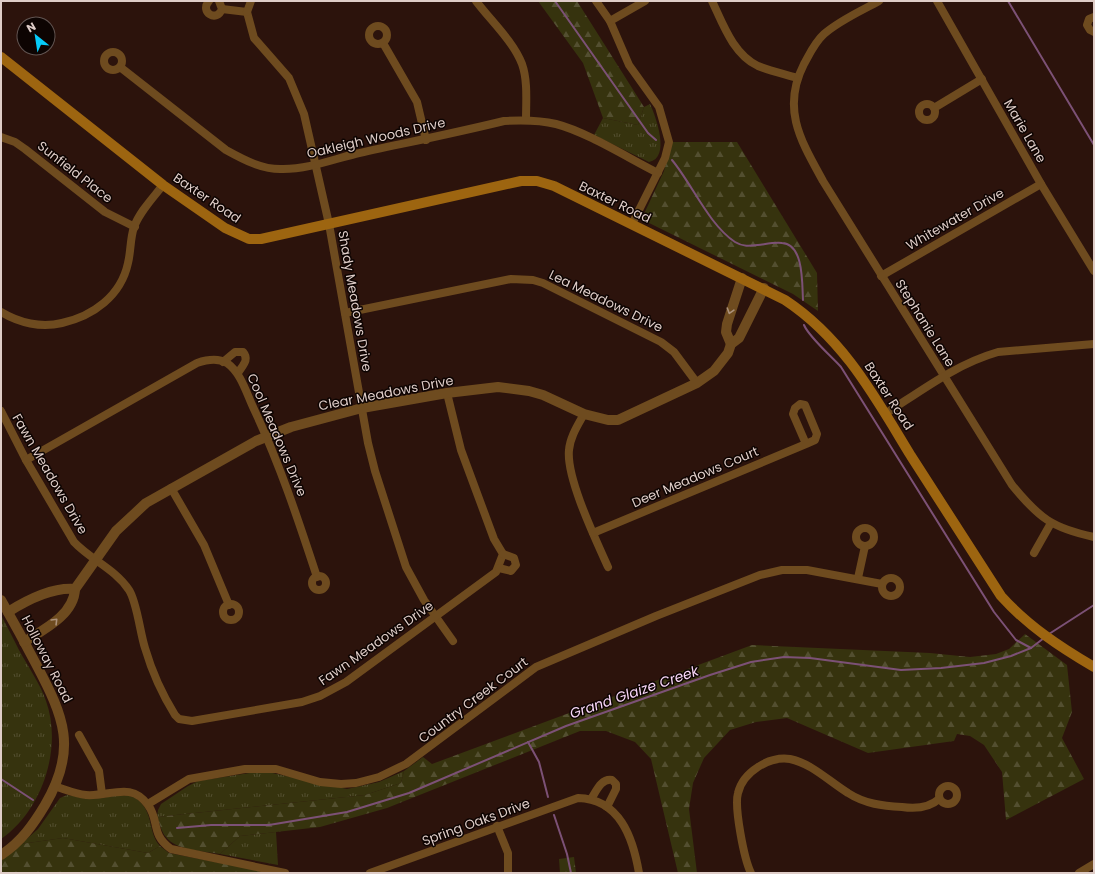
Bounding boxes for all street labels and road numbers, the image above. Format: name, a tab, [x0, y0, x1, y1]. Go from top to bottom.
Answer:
street label: Marie Lane	[999, 96, 1051, 166]
street label: Oakleigh Woods Drive	[305, 113, 447, 163]
street label: Sunfield Place	[33, 137, 117, 207]
street label: Baxter Road	[169, 168, 245, 228]
street label: Baxter Road	[576, 176, 654, 228]
street label: Whitewater Drive	[903, 183, 1007, 255]
street label: Shady Meadows Drive	[333, 229, 377, 373]
street label: Lea Meadows Drive	[546, 265, 666, 337]
street label: Stephanie Lane	[890, 275, 960, 371]
street label: Baxter Road	[860, 358, 918, 434]
street label: Cool Meadows Drive	[242, 371, 312, 499]
street label: Clear Meadows Drive	[317, 371, 455, 415]
street label: Fawn Meadows Drive	[8, 410, 92, 538]
street label: Deer Meadows Court	[629, 442, 762, 512]
street label: Fawn Meadows Drive	[315, 596, 437, 690]
street label: Holloway Road	[17, 612, 77, 706]
street label: Country Creek Court	[414, 652, 532, 748]
street label: Spring Oaks Drive	[419, 794, 533, 850]

